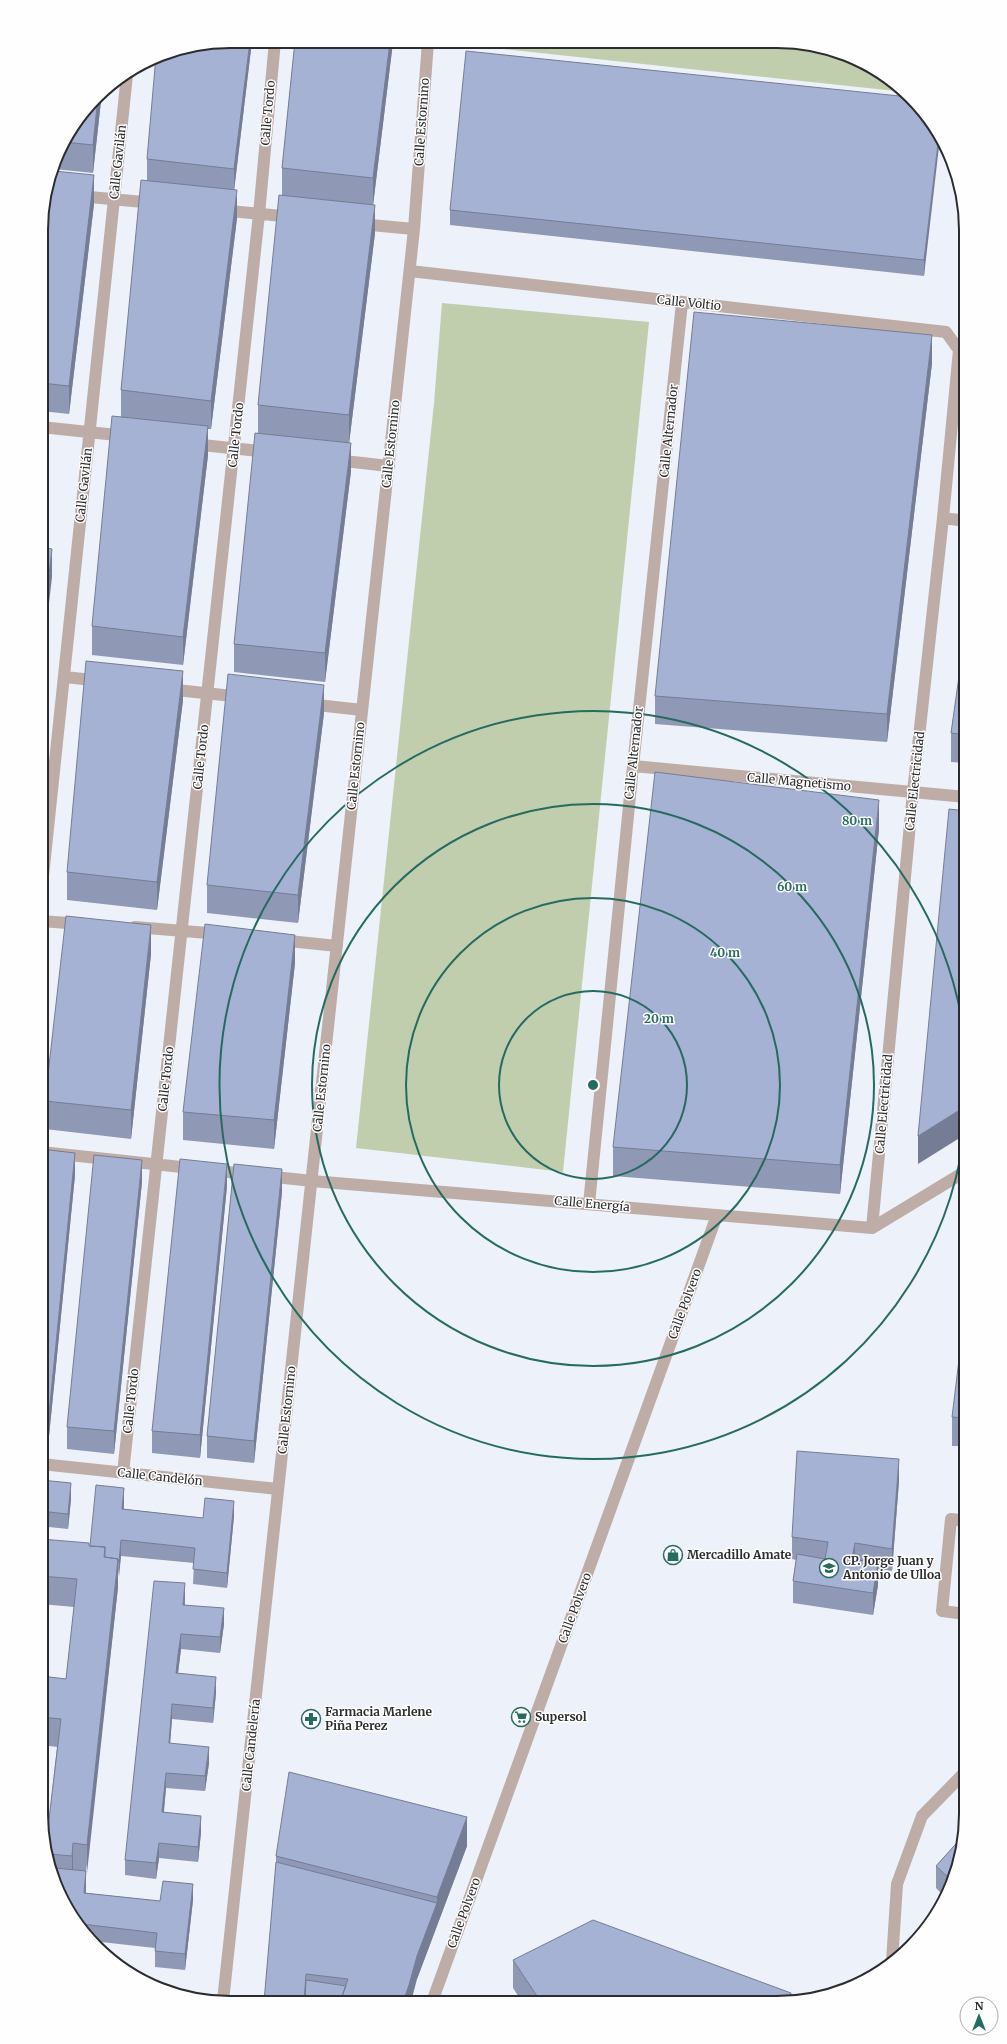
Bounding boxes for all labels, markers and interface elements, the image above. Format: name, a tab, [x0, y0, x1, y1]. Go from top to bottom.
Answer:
street label: Calle Estornino	[411, 77, 432, 166]
street label: Calle Tordo	[257, 80, 278, 146]
street label: Calle Gavilán	[106, 124, 129, 200]
street label: Calle Voltio	[656, 292, 722, 313]
street label: Calle Alternador	[656, 383, 681, 478]
street label: Calle Estornino	[378, 399, 403, 489]
street label: Calle Tordo	[225, 402, 246, 468]
street label: Calle Gavilán	[72, 447, 95, 523]
street label: Calle Alternador	[621, 705, 646, 800]
street label: Calle Estornino	[343, 721, 368, 811]
street label: Calle Tordo	[190, 724, 211, 790]
street label: Calle Electricidad	[902, 730, 927, 831]
street label: Calle Magnetismo	[746, 769, 852, 794]
text: 80 m	[842, 813, 872, 828]
text: 60 m	[777, 879, 807, 894]
text: 40 m	[710, 945, 740, 960]
text: 20 m	[644, 1011, 674, 1026]
street label: Calle Estornino	[309, 1043, 334, 1133]
street label: Calle Tordo	[155, 1046, 176, 1112]
street label: Calle Electricidad	[872, 1054, 895, 1154]
centre of rings	[586, 1078, 600, 1092]
street label: Calle Energía	[554, 1193, 631, 1214]
street label: Calle Polvero	[665, 1267, 704, 1341]
street label: Calle Estornino	[274, 1365, 299, 1455]
street label: Calle Tordo	[120, 1368, 141, 1434]
street label: Calle Candelón	[117, 1465, 203, 1488]
shop icon: Mercadillo Amate	[662, 1544, 684, 1566]
place label: Mercadillo Amate	[687, 1547, 792, 1562]
place label: CP. Jorge Juan y Antonio de Ulloa	[842, 1553, 941, 1582]
school or university icon: CP. Jorge Juan y Antonio de Ulloa	[818, 1557, 840, 1579]
street label: Calle Polvero	[555, 1571, 594, 1645]
street label: Calle Candelería	[238, 1698, 263, 1792]
place label: Farmacia Marlene Piña Perez	[325, 1704, 433, 1733]
supermarket icon: Supersol	[510, 1706, 532, 1728]
pharmacy icon: Farmacia Marlene Piña Perez	[300, 1708, 322, 1730]
place label: Supersol	[535, 1709, 587, 1724]
street label: Calle Polvero	[444, 1876, 483, 1950]
north arrow	[959, 1996, 999, 2036]
text: N	[975, 1999, 984, 2013]

